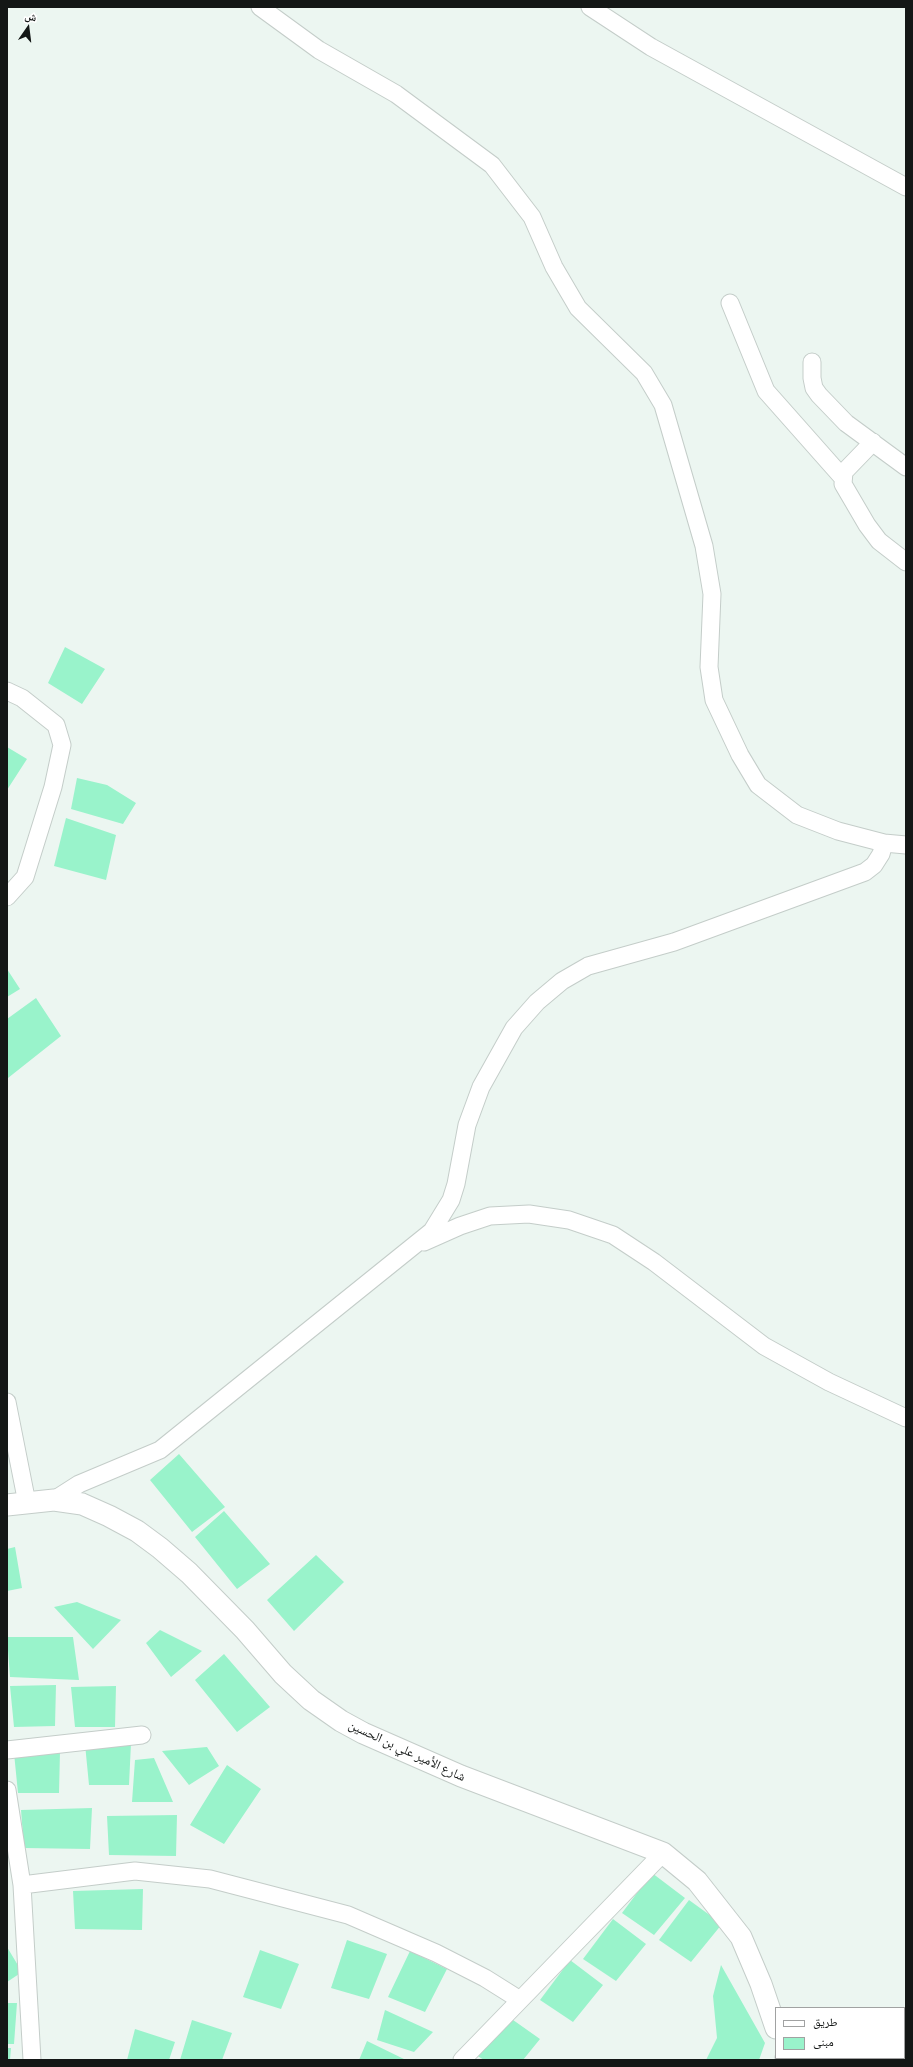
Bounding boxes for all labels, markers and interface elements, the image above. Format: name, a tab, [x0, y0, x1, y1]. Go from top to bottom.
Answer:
north arrow	[8, 8, 48, 48]
text: ش	[24, 8, 38, 25]
street label: شارع الأمير علي بن الحسين	[346, 1717, 468, 1785]
legend	[775, 2007, 905, 2059]
text: طريق	[813, 2014, 838, 2029]
text: مبنى	[813, 2034, 834, 2049]

